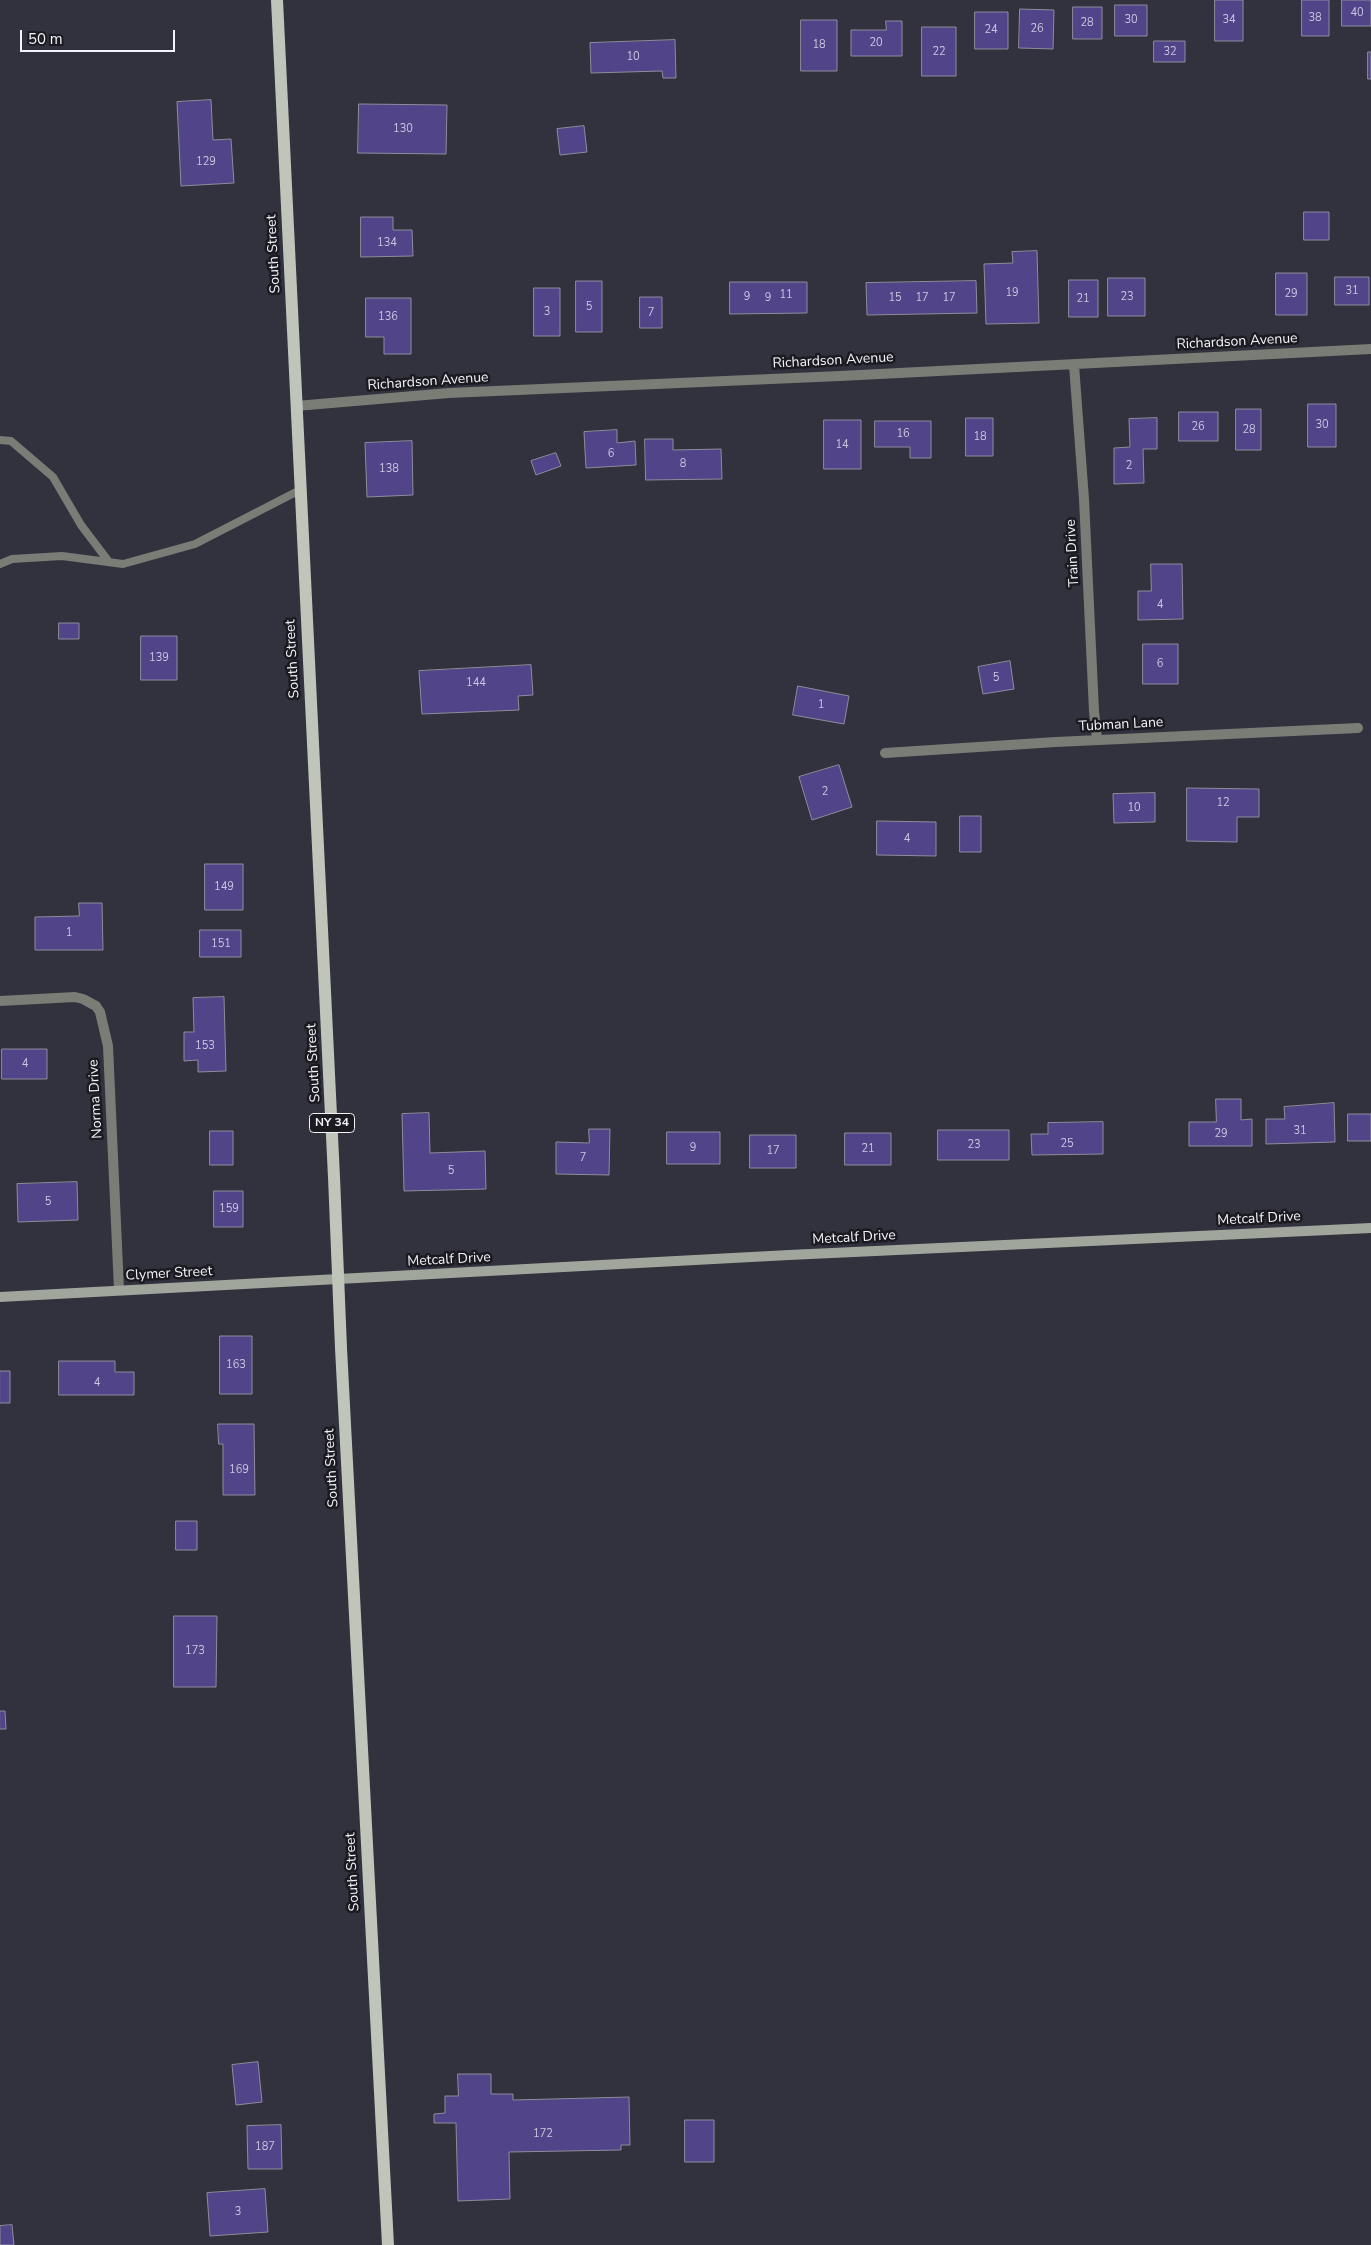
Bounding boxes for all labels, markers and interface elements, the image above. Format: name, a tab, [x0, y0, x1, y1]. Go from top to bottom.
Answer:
house number: 40	[1350, 6, 1364, 20]
house number: 38	[1308, 11, 1322, 25]
house number: 30	[1124, 13, 1138, 27]
house number: 34	[1222, 13, 1236, 27]
house number: 28	[1080, 16, 1094, 30]
scale bar	[22, 20, 178, 52]
house number: 26	[1030, 22, 1044, 36]
house number: 24	[984, 23, 998, 37]
text: 50 m	[28, 29, 63, 49]
house number: 20	[869, 36, 883, 50]
house number: 18	[812, 38, 826, 52]
house number: 22	[932, 45, 946, 59]
house number: 32	[1163, 45, 1177, 59]
house number: 10	[626, 50, 640, 64]
house number: 130	[393, 122, 413, 136]
house number: 129	[196, 155, 216, 169]
street label: South Street	[264, 214, 284, 294]
house number: 134	[377, 236, 397, 250]
house number: 31	[1345, 284, 1359, 298]
house number: 19	[1005, 286, 1019, 300]
house number: 29	[1284, 287, 1298, 301]
house number: 11	[779, 288, 793, 302]
house number: 9	[744, 290, 750, 304]
house number: 23	[1120, 290, 1134, 304]
house number: 9	[765, 291, 771, 305]
house number: 15	[888, 291, 902, 305]
house number: 17	[915, 291, 929, 305]
house number: 17	[942, 291, 956, 305]
house number: 21	[1076, 292, 1090, 306]
house number: 5	[586, 300, 592, 314]
house number: 3	[544, 305, 550, 319]
house number: 7	[648, 306, 654, 320]
house number: 136	[378, 310, 398, 324]
street label: Richardson Avenue	[1176, 330, 1298, 354]
street label: Richardson Avenue	[772, 349, 894, 373]
street label: Richardson Avenue	[367, 369, 489, 395]
house number: 30	[1315, 418, 1329, 432]
house number: 26	[1191, 420, 1205, 434]
house number: 28	[1242, 423, 1256, 437]
house number: 16	[896, 427, 910, 441]
house number: 18	[973, 430, 987, 444]
house number: 14	[835, 438, 849, 452]
house number: 6	[608, 447, 614, 461]
house number: 8	[680, 457, 686, 471]
house number: 2	[1126, 459, 1132, 473]
house number: 138	[379, 462, 399, 476]
street label: Train Drive	[1063, 519, 1083, 587]
house number: 4	[1157, 598, 1163, 612]
street label: South Street	[283, 619, 303, 699]
house number: 139	[149, 651, 169, 665]
house number: 6	[1157, 657, 1163, 671]
house number: 5	[993, 671, 999, 685]
house number: 144	[466, 676, 486, 690]
house number: 1	[818, 698, 824, 712]
street label: Tubman Lane	[1078, 714, 1164, 736]
house number: 2	[822, 785, 828, 799]
house number: 12	[1216, 796, 1230, 810]
house number: 10	[1127, 801, 1141, 815]
house number: 4	[904, 832, 910, 846]
house number: 149	[214, 880, 234, 894]
house number: 1	[66, 926, 72, 940]
house number: 151	[211, 937, 231, 951]
street label: South Street	[304, 1023, 324, 1103]
house number: 153	[195, 1039, 215, 1053]
house number: 4	[22, 1057, 28, 1071]
street label: Norma Drive	[86, 1059, 106, 1139]
road number: NY 34	[310, 1114, 354, 1132]
house number: 31	[1293, 1124, 1307, 1138]
house number: 29	[1214, 1127, 1228, 1141]
house number: 25	[1060, 1137, 1074, 1151]
house number: 23	[967, 1138, 981, 1152]
house number: 9	[690, 1141, 696, 1155]
house number: 21	[861, 1142, 875, 1156]
house number: 17	[766, 1144, 780, 1158]
house number: 7	[580, 1151, 586, 1165]
house number: 5	[448, 1164, 454, 1178]
house number: 5	[45, 1195, 51, 1209]
house number: 159	[219, 1202, 239, 1216]
street label: Metcalf Drive	[1217, 1208, 1301, 1230]
street label: Metcalf Drive	[812, 1227, 896, 1249]
street label: Metcalf Drive	[407, 1249, 491, 1271]
street label: Clymer Street	[125, 1263, 213, 1285]
house number: 163	[226, 1358, 246, 1372]
house number: 4	[94, 1376, 100, 1390]
street label: South Street	[322, 1428, 342, 1508]
house number: 169	[229, 1463, 249, 1477]
house number: 173	[185, 1644, 205, 1658]
street label: South Street	[343, 1832, 363, 1912]
house number: 172	[533, 2127, 553, 2141]
house number: 187	[255, 2140, 275, 2154]
house number: 3	[235, 2205, 241, 2219]

